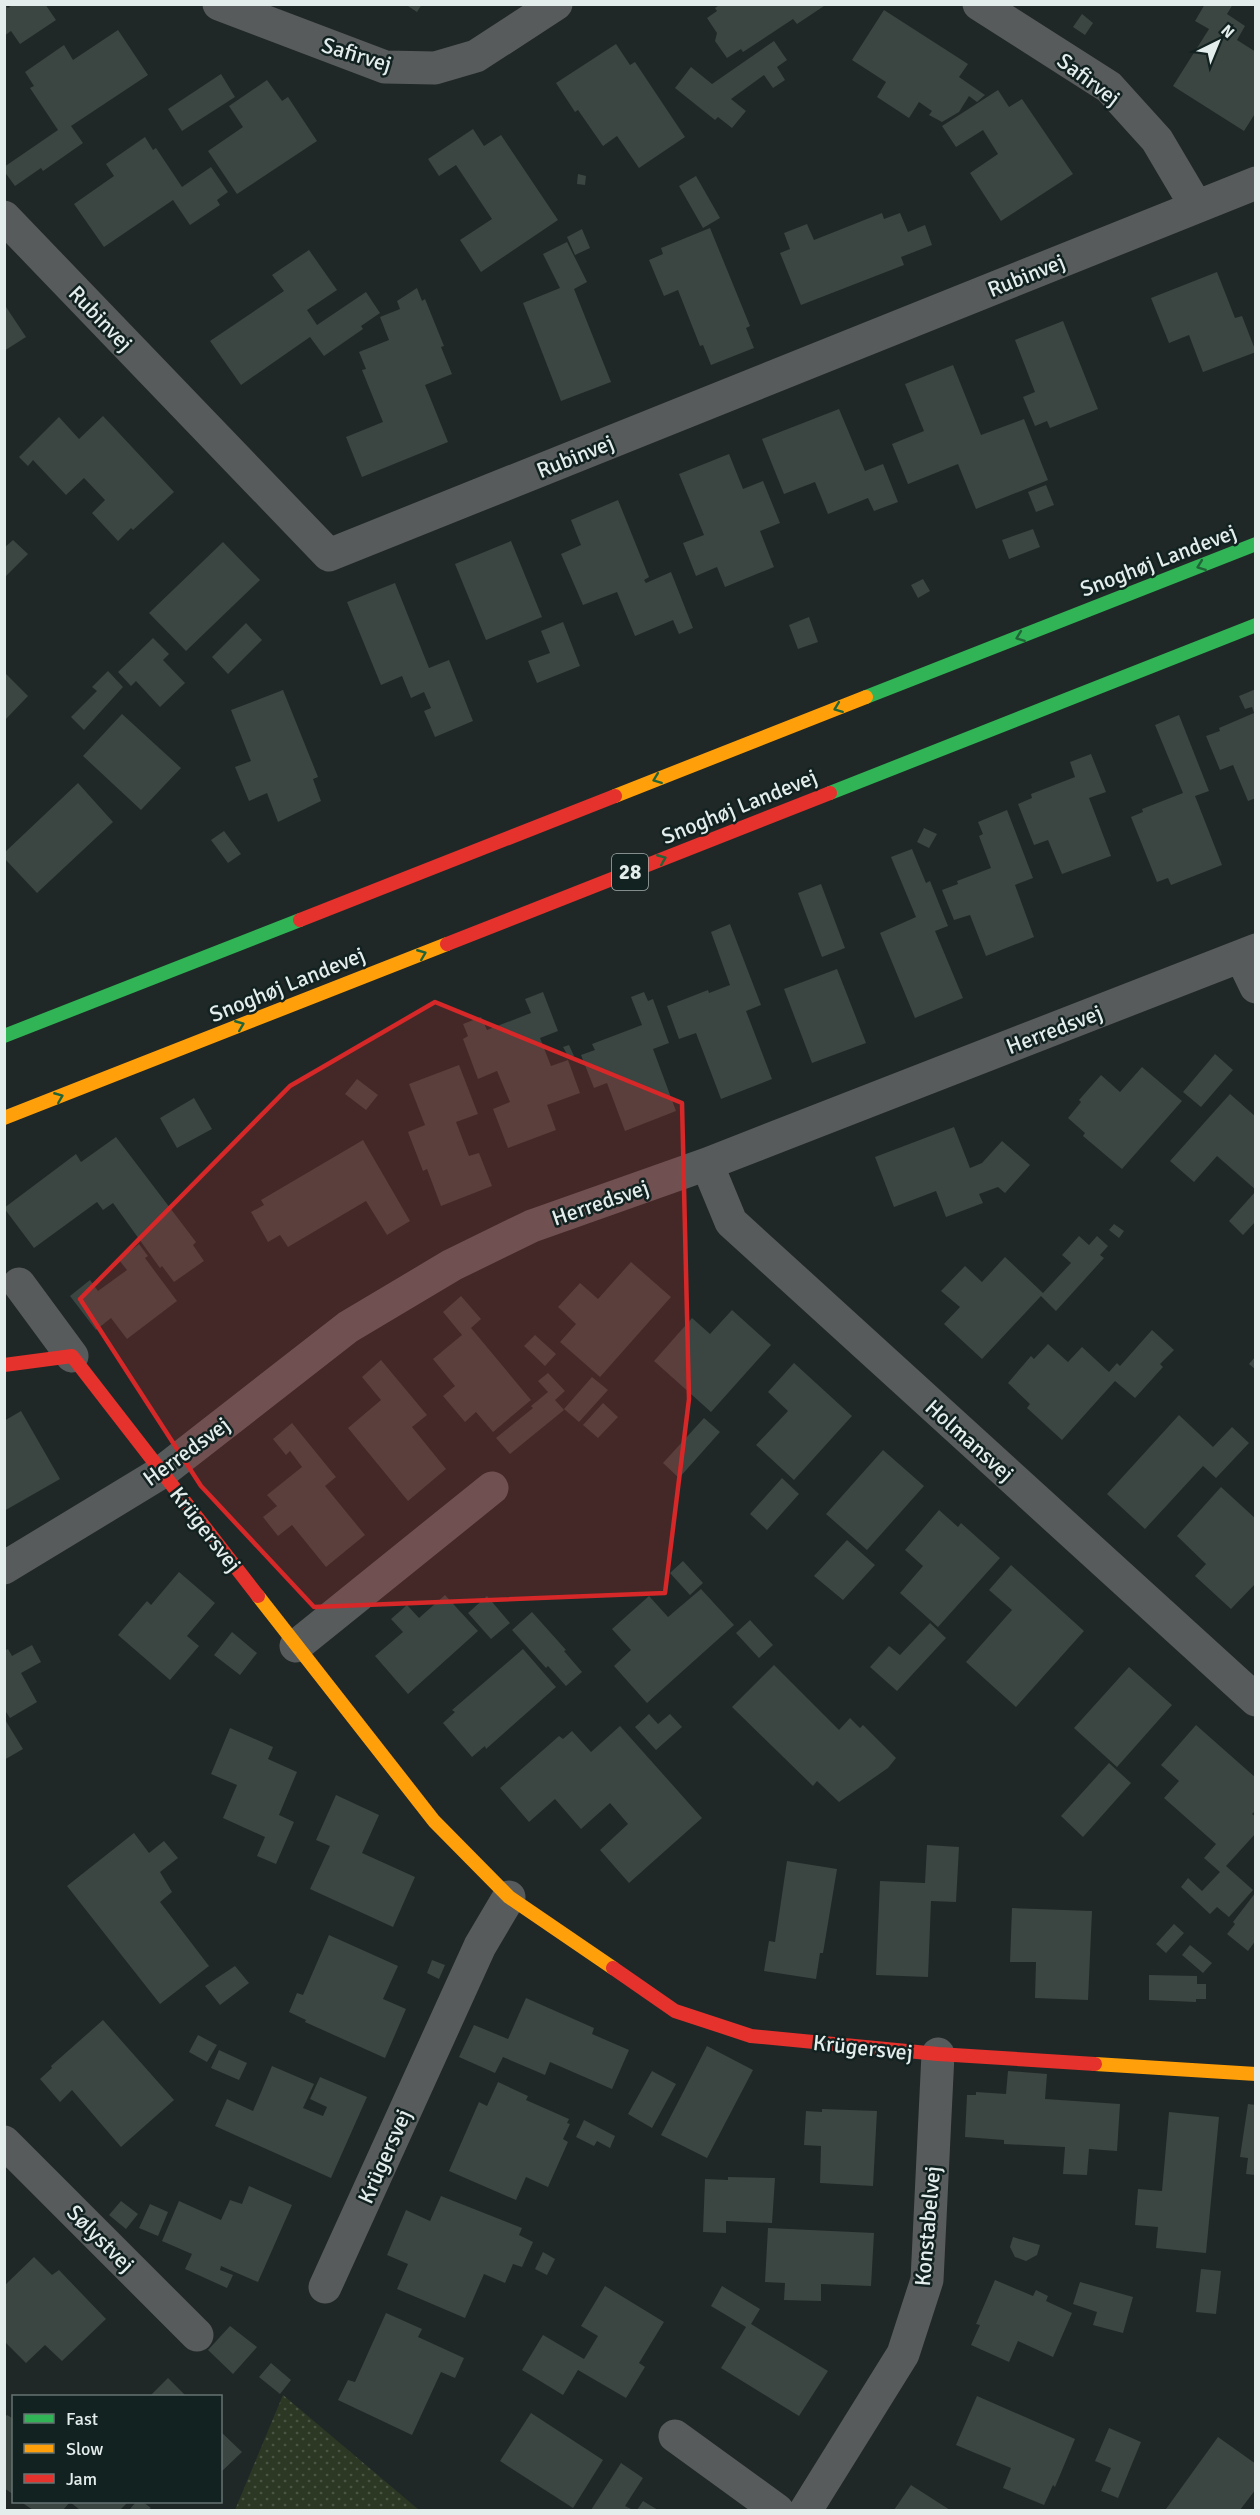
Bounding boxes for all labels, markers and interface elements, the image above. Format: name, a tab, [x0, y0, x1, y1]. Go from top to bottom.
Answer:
north arrow	[1188, 12, 1248, 72]
text: N	[1217, 21, 1238, 43]
street label: Safirvej	[319, 31, 395, 78]
street label: Safirvej	[1052, 47, 1125, 112]
street label: Rubinvej	[984, 248, 1069, 303]
street label: Rubinvej	[63, 280, 138, 357]
street label: Rubinvej	[533, 429, 618, 484]
street label: Snoghøj Landevej	[1076, 518, 1240, 603]
one-way arrow	[1196, 558, 1207, 571]
one-way arrow	[1015, 630, 1026, 642]
one-way arrow	[833, 701, 844, 713]
street label: Snoghøj Landevej	[657, 763, 821, 850]
one-way arrow	[652, 772, 662, 785]
road number: 28	[612, 854, 648, 890]
one-way arrow	[655, 854, 666, 866]
street label: Snoghøj Landevej	[205, 941, 369, 1028]
one-way arrow	[415, 949, 426, 961]
street label: Herredsvej	[1002, 999, 1106, 1060]
one-way arrow	[234, 1020, 245, 1032]
one-way arrow	[53, 1092, 64, 1104]
street label: Herredsvej	[548, 1173, 652, 1232]
street label: Holmansvej	[920, 1394, 1020, 1487]
street label: Herredsvej	[138, 1411, 235, 1492]
street label: Krügersvej	[164, 1481, 247, 1577]
street label: Krügersvej	[812, 2029, 914, 2066]
street label: Krügersvej	[352, 2105, 417, 2208]
street label: Konstabelvej	[909, 2165, 946, 2287]
street label: Sølystvej	[61, 2199, 140, 2278]
legend	[12, 2395, 222, 2503]
text: Fast	[66, 2408, 98, 2430]
text: Slow	[66, 2438, 103, 2460]
text: Jam	[66, 2468, 97, 2490]

